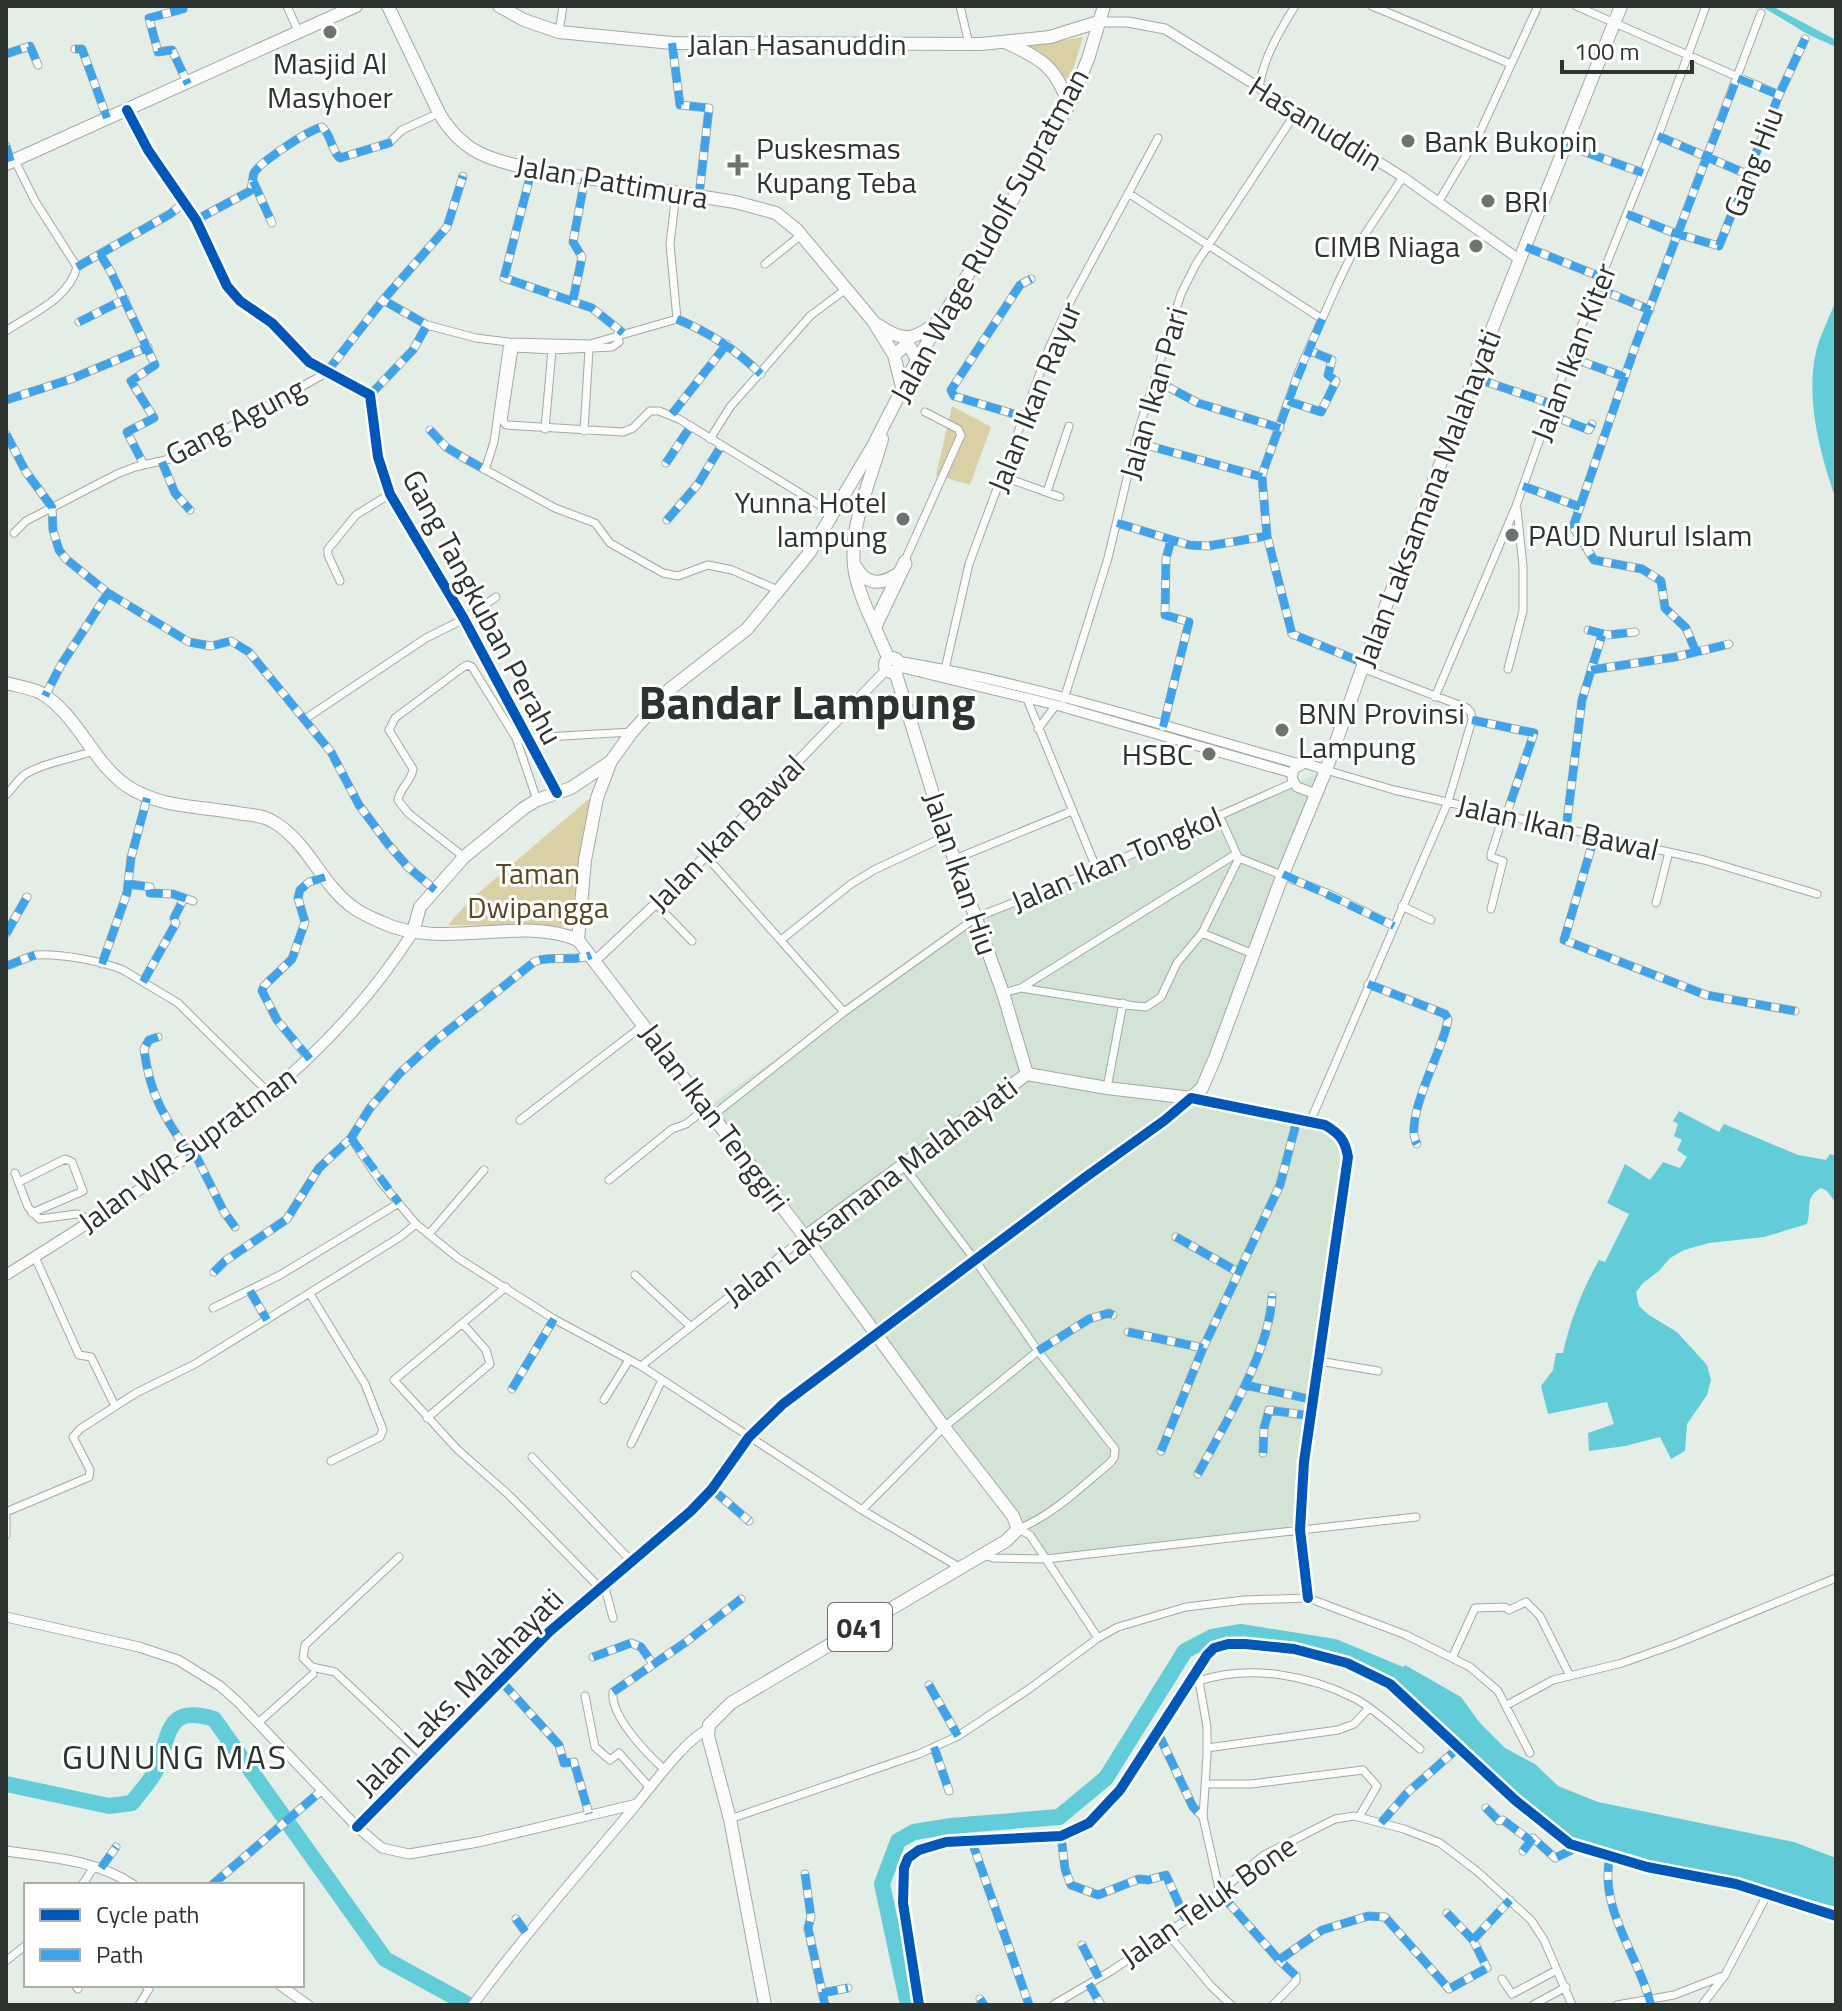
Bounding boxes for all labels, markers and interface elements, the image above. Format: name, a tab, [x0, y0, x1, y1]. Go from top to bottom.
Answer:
street label: Jalan Hasanuddin	[687, 21, 907, 67]
marker: Masjid Al Masyhoer	[321, 23, 339, 41]
scale bar	[1562, 24, 1692, 74]
text: 100 m	[1574, 33, 1640, 69]
place label: Masjid Al Masyhoer	[267, 40, 393, 120]
street label: Jalan Wage Rudolf Supratman	[878, 59, 1100, 411]
street label: Hasanuddin	[1240, 64, 1392, 182]
street label: Gang Hiu	[1711, 100, 1795, 224]
place label: Bank Bukopin	[1424, 118, 1597, 164]
place label: Puskesmas Kupang Teba	[756, 125, 917, 205]
marker: Bank Bukopin	[1399, 132, 1417, 150]
street label: Jalan Pattimura	[512, 141, 712, 221]
marker: Puskesmas Kupang Teba	[727, 154, 749, 176]
place label: BRI	[1504, 178, 1548, 224]
marker: BRI	[1479, 192, 1497, 210]
place label: CIMB Niaga	[1314, 223, 1460, 269]
marker: CIMB Niaga	[1467, 237, 1485, 255]
street label: Jalan Ikan Kiter	[1518, 256, 1628, 448]
street label: Jalan Ikan Rayur	[975, 295, 1093, 499]
street label: Jalan Ikan Pari	[1106, 301, 1200, 485]
street label: Jalan Laksamana Malahayati	[1341, 322, 1513, 674]
street label: Gang Agung	[157, 365, 313, 477]
street label: Gang Tangkuban Perahu	[391, 461, 575, 753]
place label: Yunna Hotel lampung	[734, 479, 887, 559]
marker: Yunna Hotel lampung	[894, 510, 912, 528]
place label: PAUD Nurul Islam	[1528, 512, 1752, 558]
marker: PAUD Nurul Islam	[1503, 526, 1521, 544]
district label: Bandar Lampung	[638, 667, 976, 737]
place label: BNN Provinsi Lampung	[1298, 690, 1465, 770]
marker: BNN Provinsi Lampung	[1273, 721, 1291, 739]
place label: HSBC	[1122, 731, 1193, 777]
street label: Jalan Ikan Bawal	[637, 744, 815, 922]
marker: HSBC	[1200, 745, 1218, 763]
street label: Jalan Ikan Bawal	[1452, 781, 1664, 873]
street label: Jalan Ikan Hiu	[911, 785, 1011, 961]
street label: Jalan Ikan Tongkol	[1003, 794, 1229, 924]
park label: Taman Dwipangga	[467, 850, 609, 930]
street label: Jalan Ikan Tenggiri	[628, 1013, 802, 1221]
street label: Jalan WR Supratman	[68, 1054, 306, 1244]
street label: Jalan Laksamana Malahayati	[713, 1065, 1027, 1317]
street label: Jalan Laks. Malahayati	[344, 1577, 574, 1807]
road number: 041	[828, 1603, 892, 1651]
district label: GUNUNG MAS	[62, 1730, 288, 1782]
street label: Jalan Teluk Bone	[1110, 1823, 1306, 1979]
legend	[24, 1883, 304, 1987]
text: Cycle path	[96, 1896, 199, 1932]
text: Path	[96, 1936, 143, 1972]

